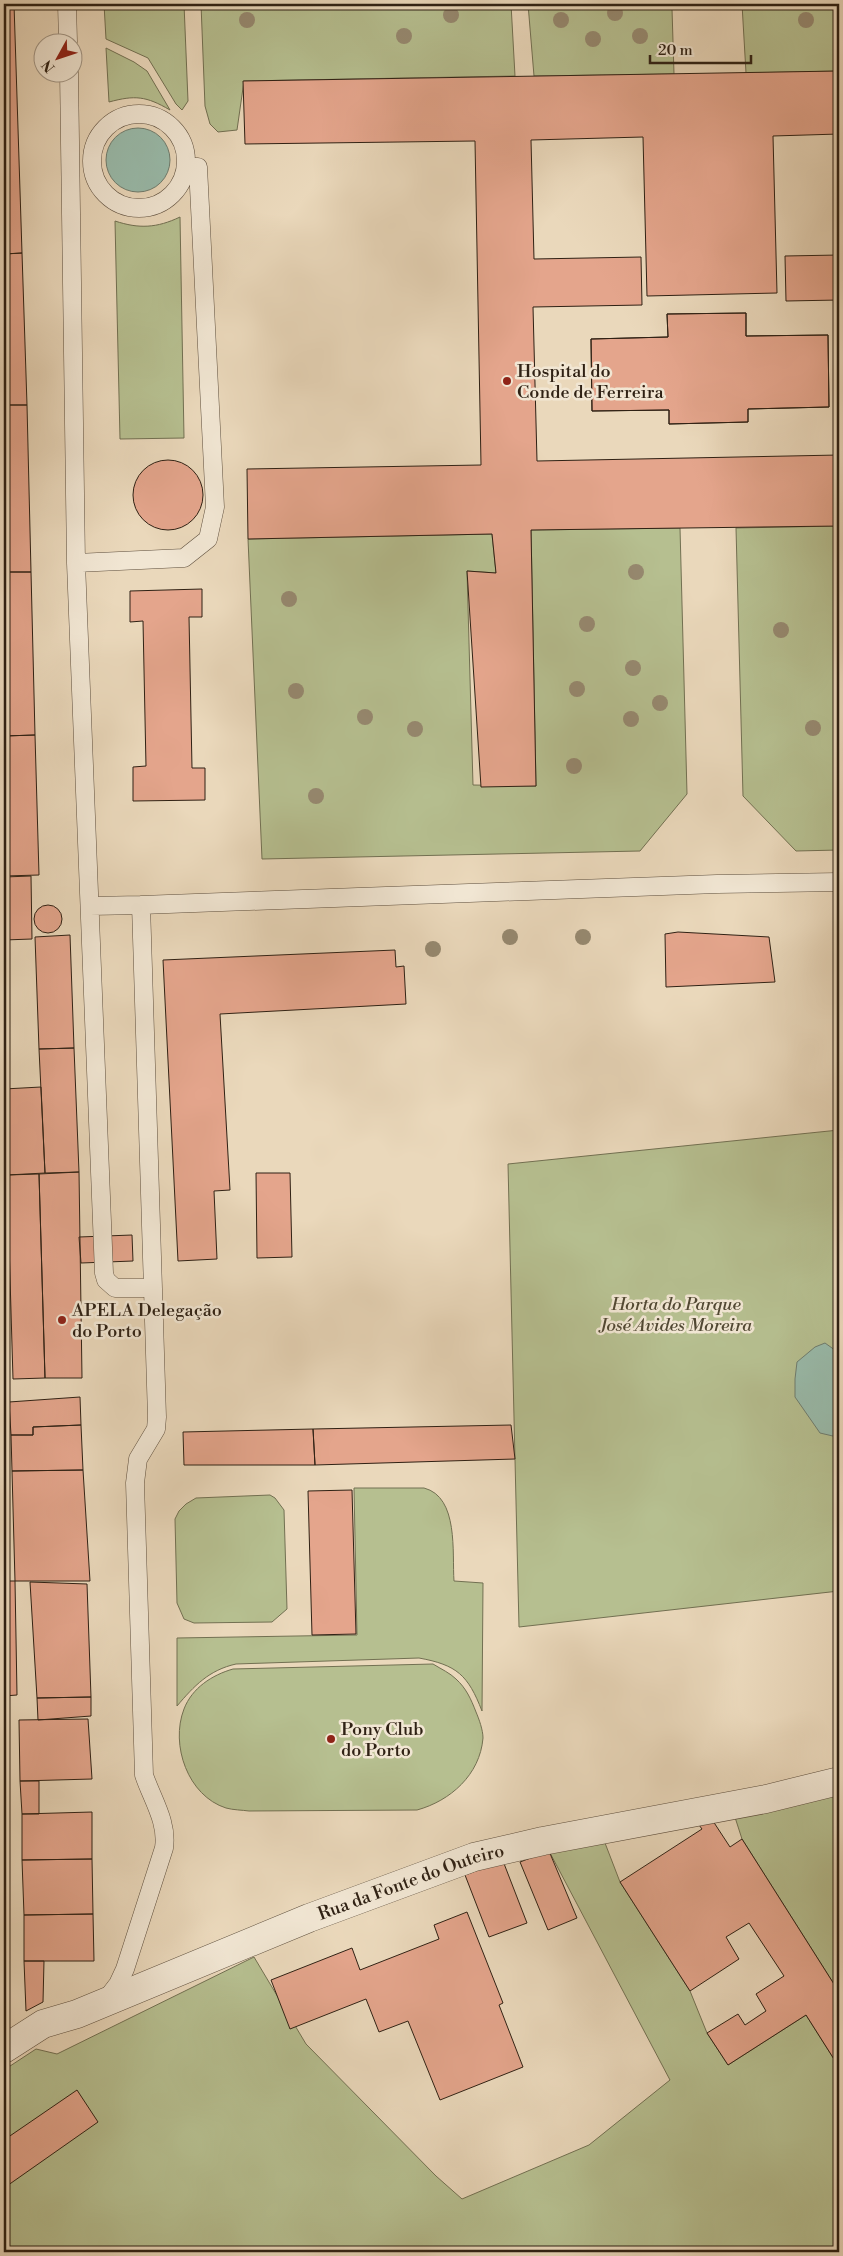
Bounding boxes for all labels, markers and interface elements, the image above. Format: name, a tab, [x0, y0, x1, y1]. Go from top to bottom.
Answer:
north arrow	[32, 32, 82, 82]
scale bar	[650, 32, 752, 64]
text: 20 m	[658, 41, 693, 60]
text: N	[38, 56, 59, 76]
place label: Hospital do Conde de Ferreira	[517, 360, 664, 404]
marker: Hospital do Conde de Ferreira	[501, 375, 513, 387]
park label: Horta do Parque José Avides Moreira	[598, 1293, 753, 1337]
place label: APELA Delegação do Porto	[71, 1299, 222, 1343]
marker: APELA Delegação do Porto	[56, 1314, 68, 1326]
place label: Pony Club do Porto	[341, 1718, 423, 1762]
marker: Pony Club do Porto	[325, 1733, 337, 1745]
street label: Rua da Fonte do Outeiro	[314, 1839, 506, 1926]

